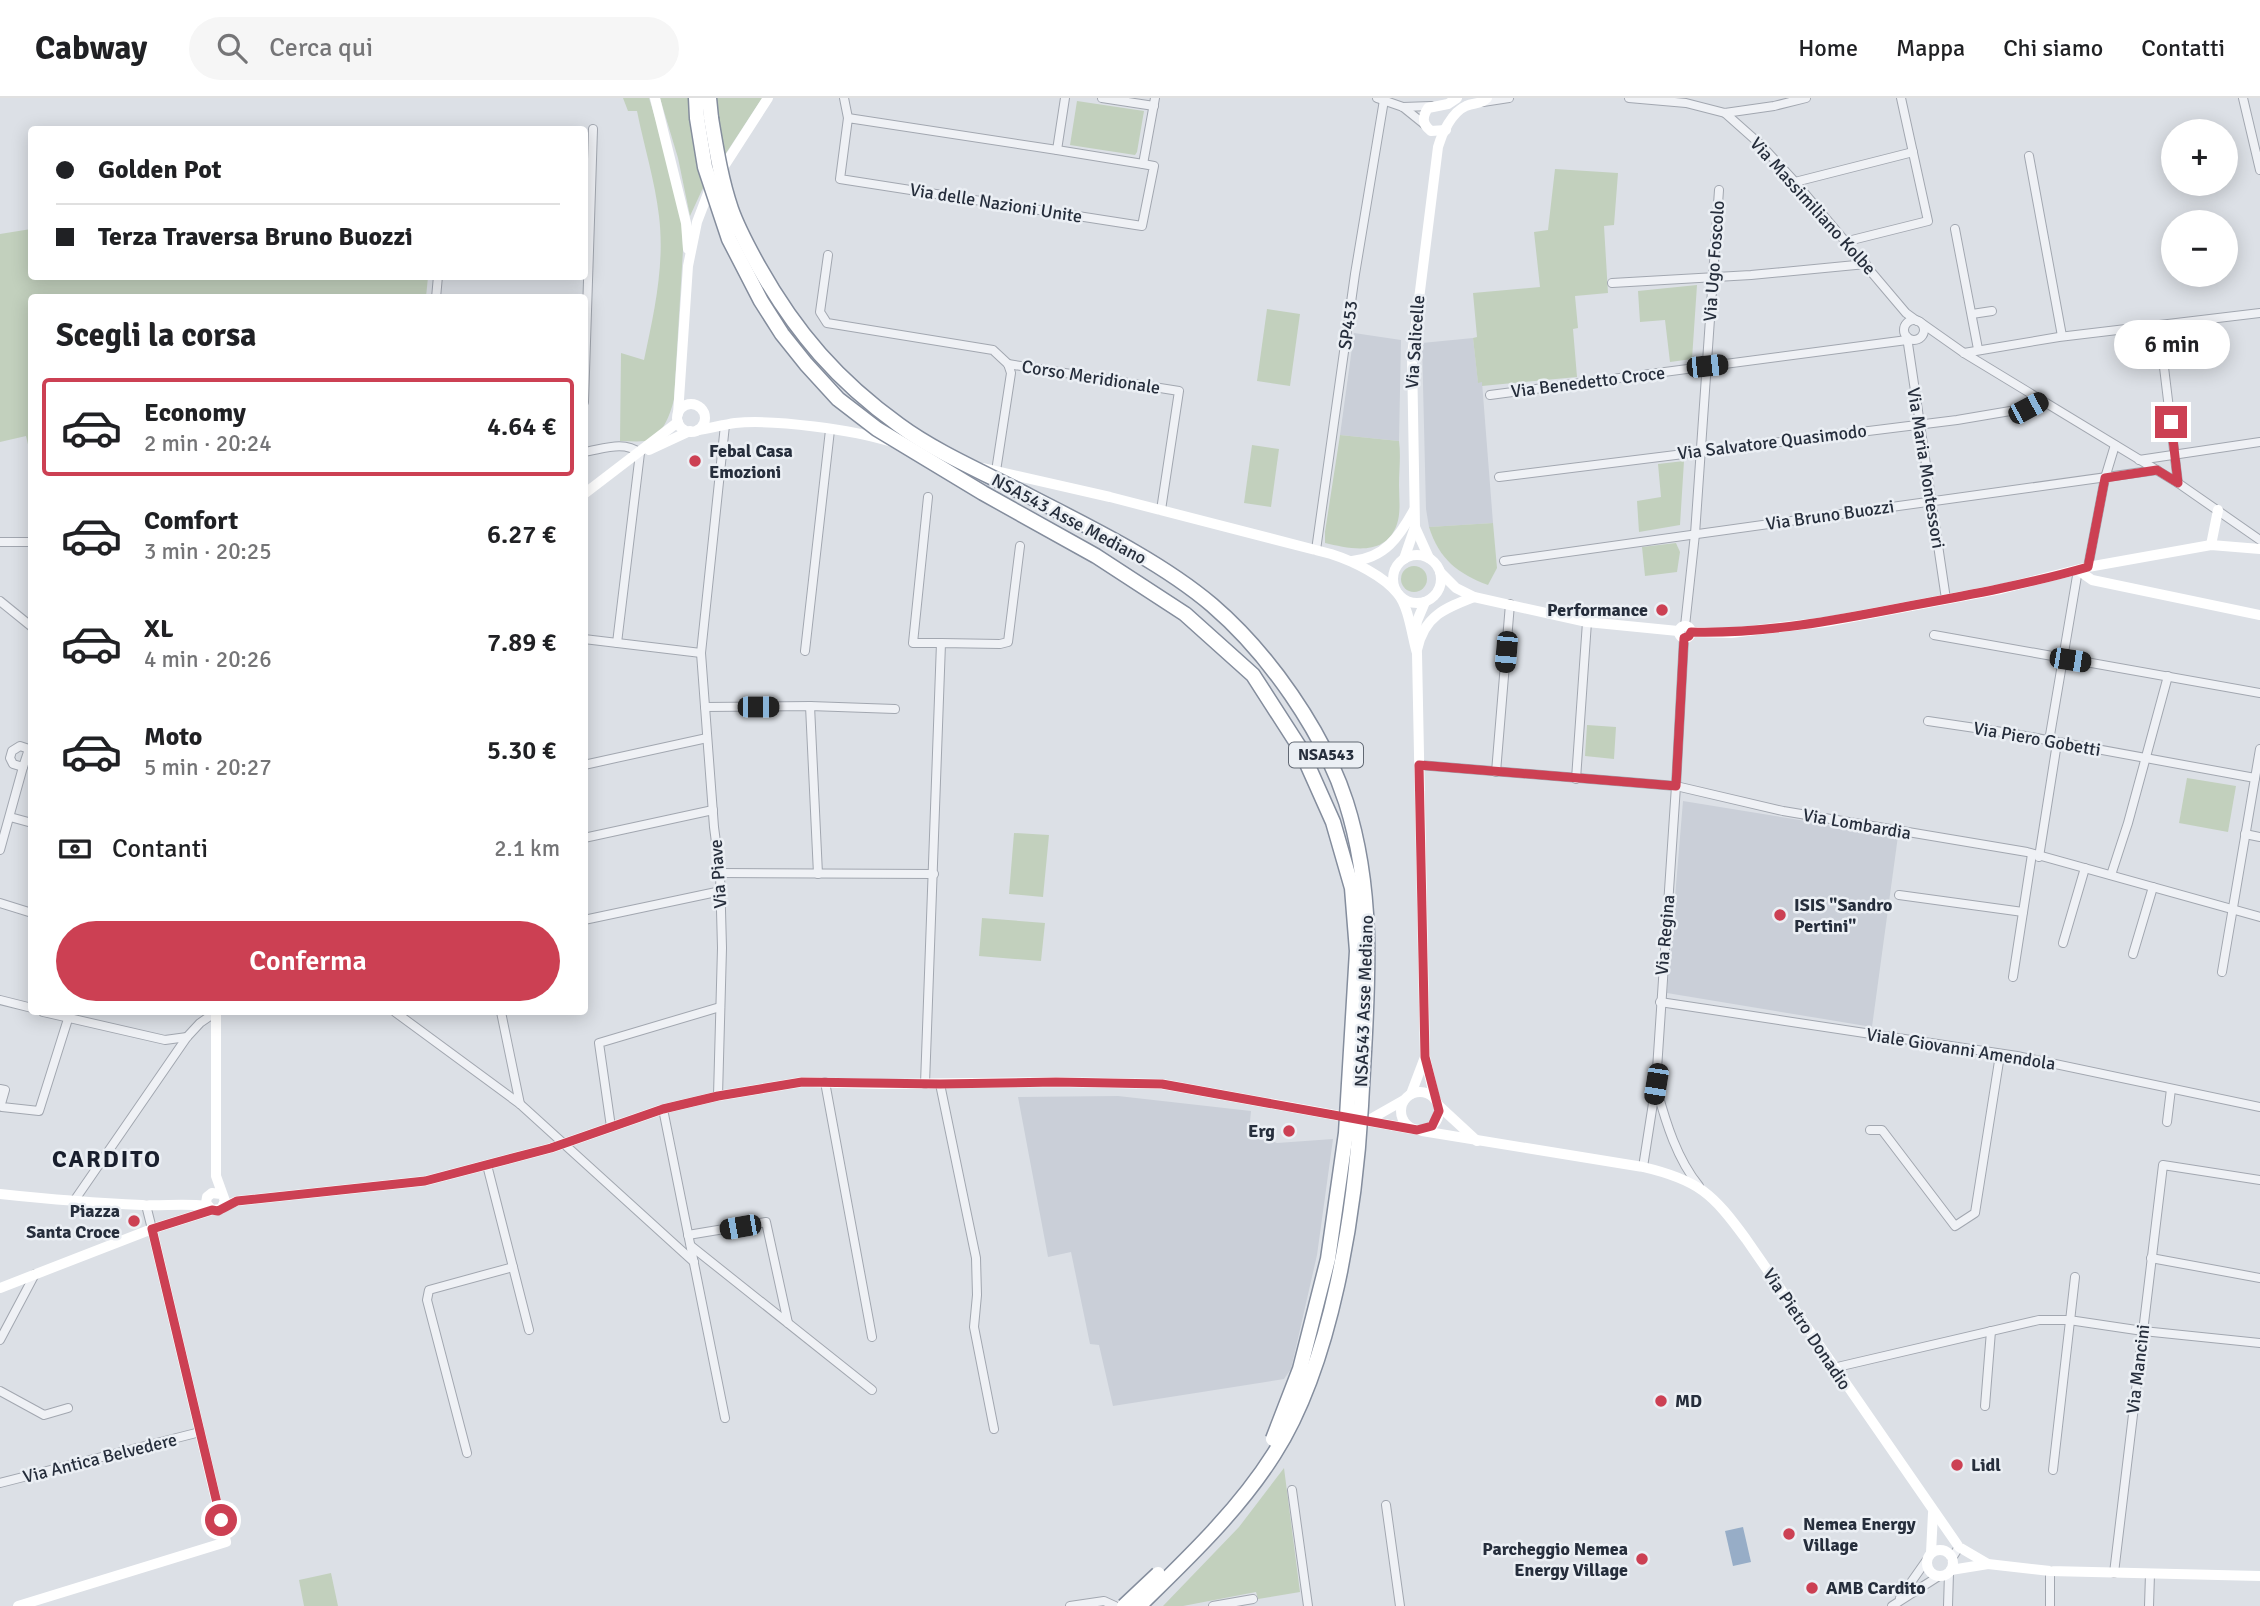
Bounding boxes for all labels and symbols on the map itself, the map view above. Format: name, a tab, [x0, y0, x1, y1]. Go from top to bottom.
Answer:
street label: Via Massimiliano Kolbe	[1745, 133, 1881, 279]
street label: Via delle Nazioni Unite	[908, 179, 1084, 227]
street label: Via Ugo Foscolo	[1699, 200, 1729, 322]
street label: Via Salicelle	[1401, 294, 1429, 390]
street label: SP453	[1334, 299, 1362, 351]
callout: 6 min	[2113, 320, 2229, 370]
car	[1686, 353, 1729, 379]
street label: Corso Meridionale	[1020, 355, 1162, 399]
street label: Via Benedetto Croce	[1510, 362, 1666, 402]
street label: Via Maria Montessori	[1902, 386, 1950, 550]
car	[2005, 389, 2052, 427]
route end	[2155, 406, 2187, 438]
street label: Via Salvatore Quasimodo	[1676, 419, 1868, 465]
place label: Febal Casa Emozioni	[709, 440, 793, 483]
marker: Febal Casa Emozioni	[687, 453, 703, 469]
street label: NSA543 Asse Mediano	[988, 469, 1150, 569]
street label: Via Bruno Buozzi	[1764, 495, 1896, 535]
place label: Performance	[1547, 599, 1648, 621]
marker: Performance	[1654, 602, 1670, 618]
car	[1494, 630, 1519, 674]
car	[2048, 646, 2093, 674]
car	[738, 697, 780, 718]
street label: Via Piero Gobetti	[1972, 717, 2102, 761]
road number: NSA543	[1289, 742, 1363, 768]
street label: Via Lombardia	[1801, 804, 1913, 844]
street label: Via Piave	[705, 839, 731, 909]
street label: Via Regina	[1651, 894, 1679, 976]
place label: ISIS "Sandro Pertini"	[1794, 894, 1892, 937]
marker: ISIS "Sandro Pertini"	[1772, 907, 1788, 923]
street label: NSA543 Asse Mediano	[1350, 915, 1378, 1087]
street label: Viale Giovanni Amendola	[1865, 1023, 2057, 1075]
car	[1643, 1062, 1670, 1106]
place label: Erg	[1248, 1120, 1275, 1142]
marker: Erg	[1281, 1123, 1297, 1139]
district label: CARDITO	[52, 1144, 162, 1174]
place label: Piazza Santa Croce	[26, 1200, 120, 1243]
marker: Piazza Santa Croce	[126, 1213, 142, 1229]
car	[718, 1213, 763, 1241]
street label: Via Pietro Donadio	[1758, 1264, 1856, 1394]
street label: Via Mancini	[2122, 1323, 2154, 1415]
place label: MD	[1675, 1390, 1702, 1412]
marker: MD	[1653, 1393, 1669, 1409]
street label: Via Antica Belvedere	[21, 1428, 179, 1488]
place label: Lidl	[1971, 1454, 2001, 1476]
marker: Lidl	[1949, 1457, 1965, 1473]
route start	[205, 1504, 237, 1536]
place label: Nemea Energy Village	[1803, 1513, 1916, 1556]
marker: Nemea Energy Village	[1781, 1526, 1797, 1542]
place label: Parcheggio Nemea Energy Village	[1482, 1538, 1628, 1581]
marker: Parcheggio Nemea Energy Village	[1634, 1551, 1650, 1567]
place label: AMB Cardito	[1826, 1577, 1926, 1599]
marker: AMB Cardito	[1804, 1580, 1820, 1596]

